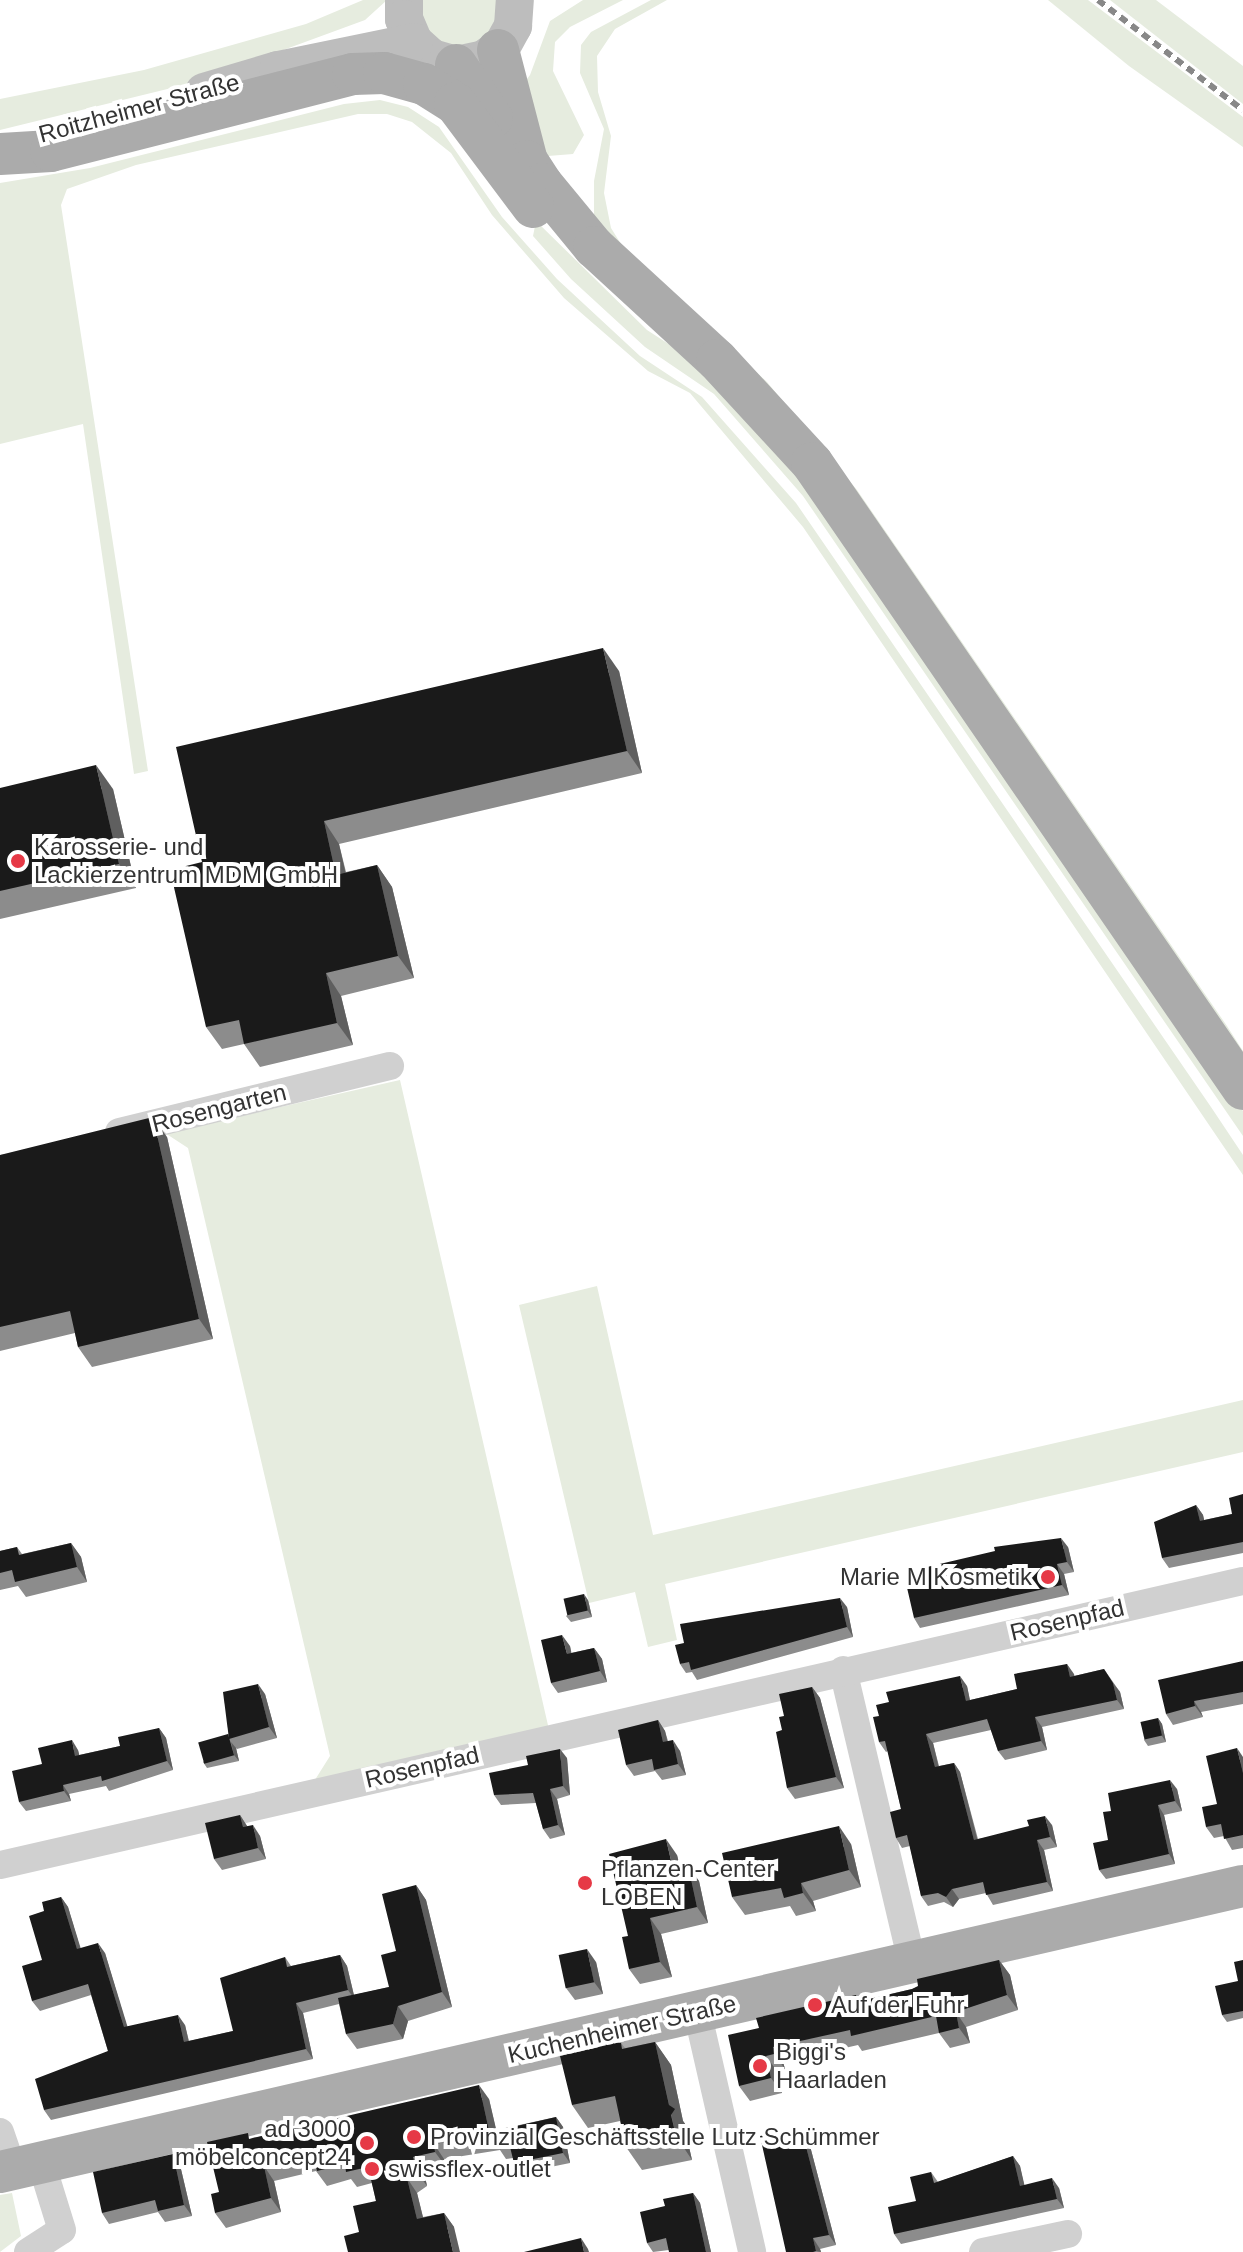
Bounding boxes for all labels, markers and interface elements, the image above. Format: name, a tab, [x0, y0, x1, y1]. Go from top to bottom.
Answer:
street label: Roitzheimer Straße	[35, 67, 243, 149]
place label: Karosserie- und Lackierzentrum MDM GmbH	[34, 833, 338, 889]
marker: Karosserie- und Lackierzentrum MDM GmbH	[9, 852, 27, 870]
street label: Rosengarten	[149, 1077, 289, 1139]
place label: Marie M Kosmetik	[840, 1563, 1032, 1591]
marker: Marie M Kosmetik	[1039, 1568, 1057, 1586]
street label: Rosenpfad	[1007, 1593, 1127, 1647]
street label: Rosenpfad	[362, 1740, 482, 1794]
place label: Pflanzen-Center LOBEN	[601, 1855, 774, 1911]
marker: Pflanzen-Center LOBEN	[576, 1874, 594, 1892]
street label: Kuchenheimer Straße	[505, 1989, 739, 2069]
place label: Auf der Fuhr	[831, 1991, 964, 2019]
marker: Auf der Fuhr	[806, 1996, 824, 2014]
place label: Biggi's Haarladen	[776, 2038, 887, 2094]
marker: Biggi's Haarladen	[751, 2057, 769, 2075]
place label: ad 3000 möbelconcept24	[175, 2115, 351, 2171]
place label: Provinzial Geschäftsstelle Lutz Schümmer	[430, 2123, 880, 2151]
marker: Provinzial Geschäftsstelle Lutz Schümmer	[405, 2128, 423, 2146]
marker: ad 3000 möbelconcept24	[358, 2134, 376, 2152]
place label: swissflex-outlet	[388, 2155, 551, 2183]
marker: swissflex-outlet	[363, 2160, 381, 2178]

